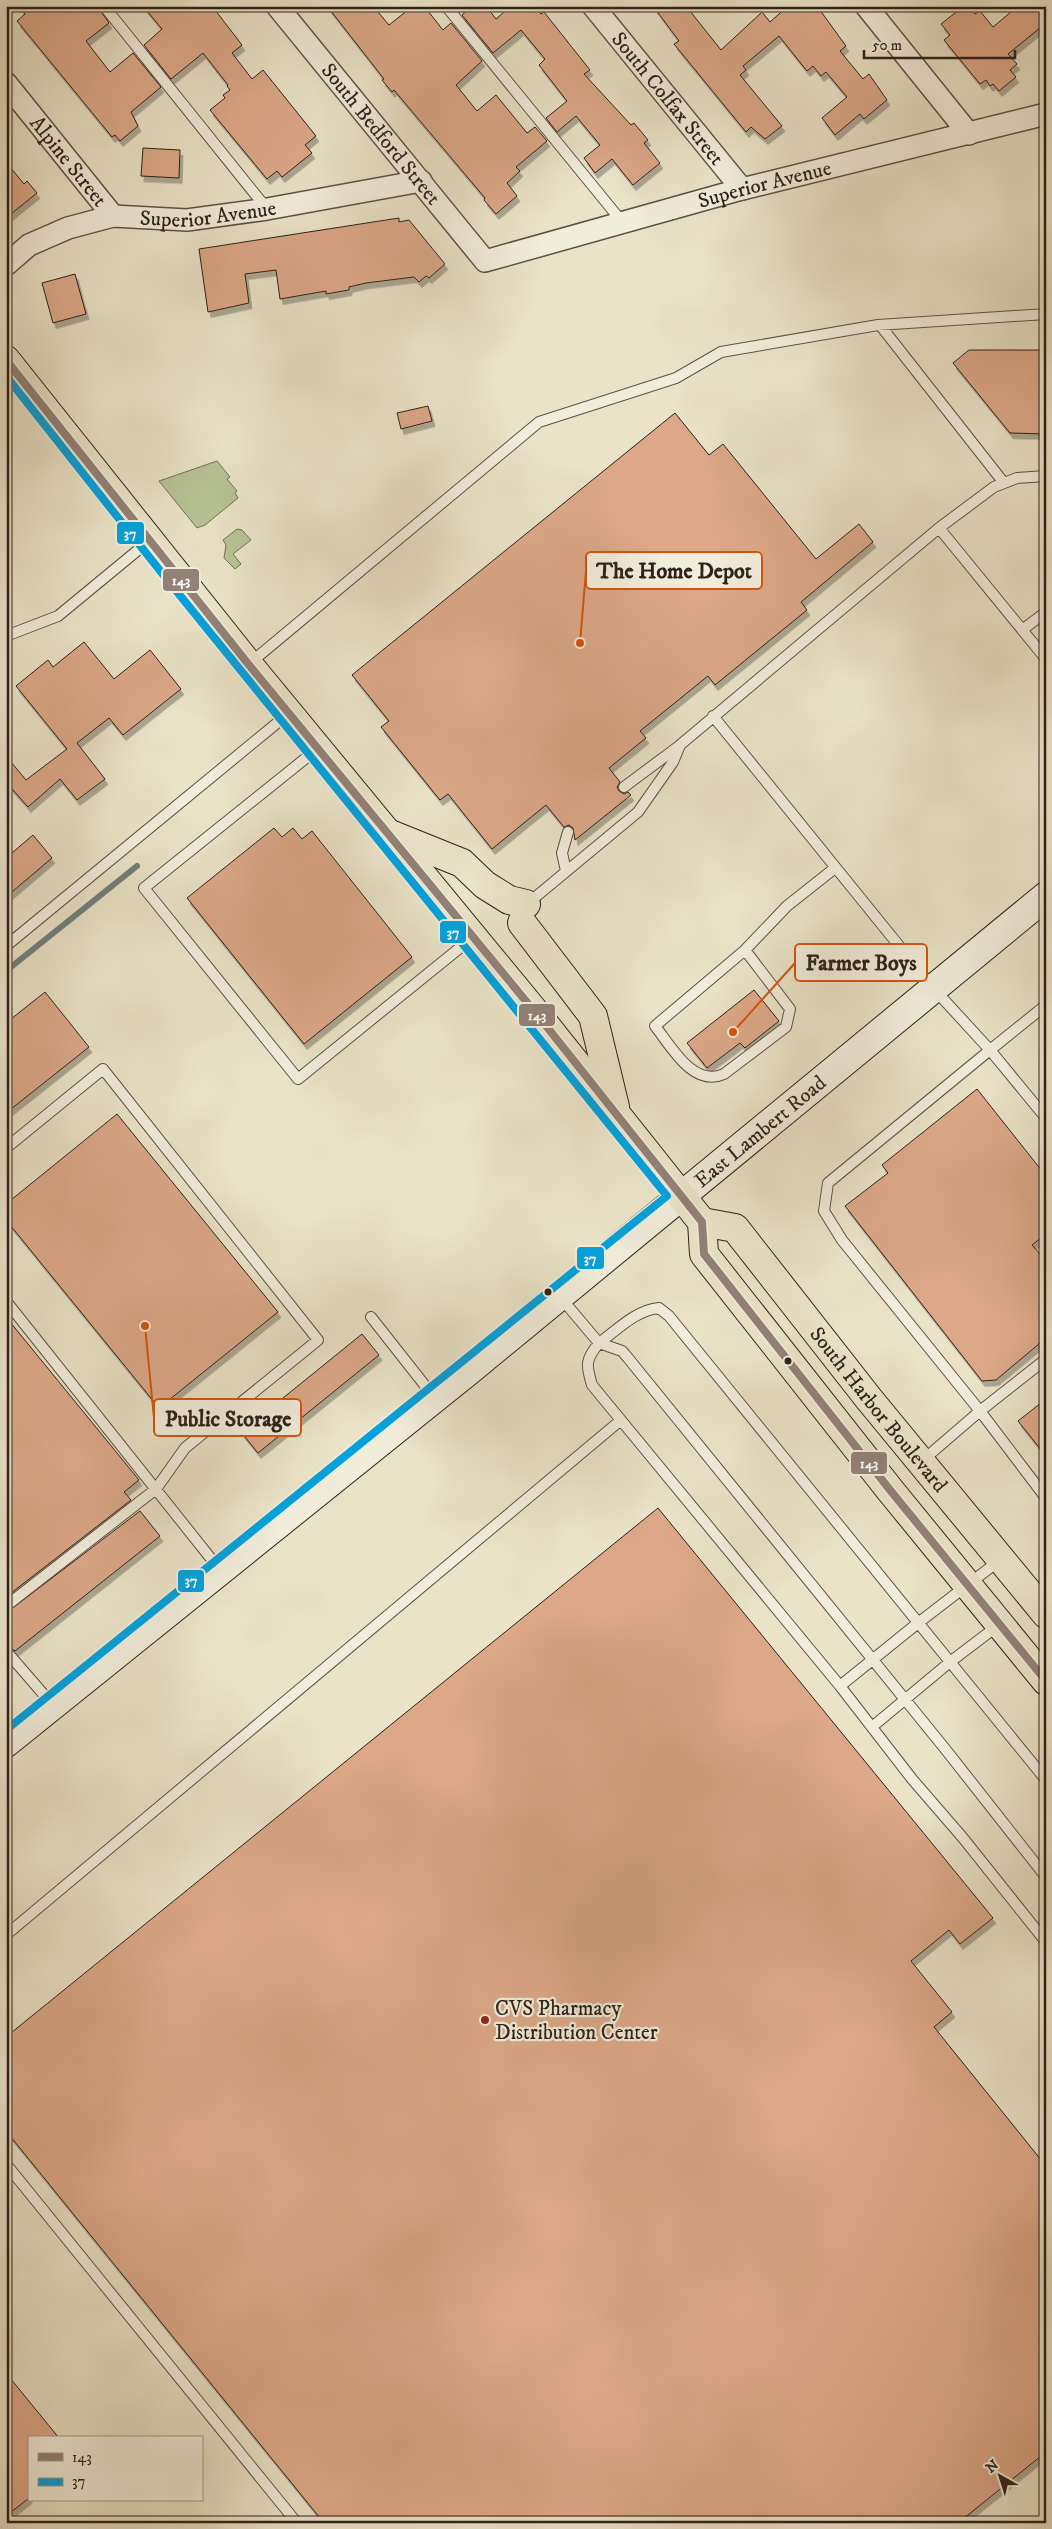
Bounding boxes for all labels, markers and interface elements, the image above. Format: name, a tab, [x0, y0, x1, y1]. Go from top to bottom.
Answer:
street label: South Colfax Street	[605, 27, 729, 171]
scale bar	[864, 28, 1016, 60]
text: 50 m	[872, 36, 902, 55]
street label: South Bedford Street	[315, 58, 446, 211]
street label: Alpine Street	[23, 111, 113, 213]
street label: Superior Avenue	[695, 155, 834, 215]
street label: Superior Avenue	[139, 196, 279, 234]
line badge: 37	[116, 521, 145, 545]
text: 37	[124, 525, 136, 543]
callout: The Home Depot	[586, 552, 762, 589]
text: The Home Depot	[595, 558, 752, 585]
line badge: 143	[162, 568, 200, 592]
text: 143	[172, 572, 190, 590]
line badge: 37	[439, 920, 467, 944]
text: 37	[447, 924, 459, 942]
callout: Farmer Boys	[795, 944, 927, 981]
text: Farmer Boys	[805, 950, 917, 977]
line badge: 143	[518, 1003, 556, 1027]
text: 143	[528, 1007, 546, 1025]
street label: East Lambert Road	[689, 1070, 832, 1194]
line badge: 37	[576, 1246, 605, 1270]
text: 37	[584, 1250, 596, 1268]
unlabelled marker	[543, 1287, 553, 1297]
street label: South Harbor Boulevard	[803, 1322, 953, 1499]
unlabelled marker	[783, 1356, 793, 1366]
callout: Public Storage	[154, 1399, 301, 1436]
text: Public Storage	[165, 1406, 291, 1433]
line badge: 143	[850, 1451, 888, 1475]
text: 143	[860, 1455, 878, 1473]
line badge: 37	[177, 1569, 205, 1593]
text: 37	[185, 1572, 197, 1590]
place label: CVS Pharmacy Distribution Center	[495, 1996, 658, 2046]
marker: CVS Pharmacy Distribution Center	[479, 2014, 491, 2026]
legend	[28, 2436, 202, 2502]
text: 143	[72, 2448, 92, 2467]
north arrow	[974, 2452, 1024, 2502]
text: N	[982, 2456, 1003, 2477]
text: 37	[72, 2472, 86, 2491]

